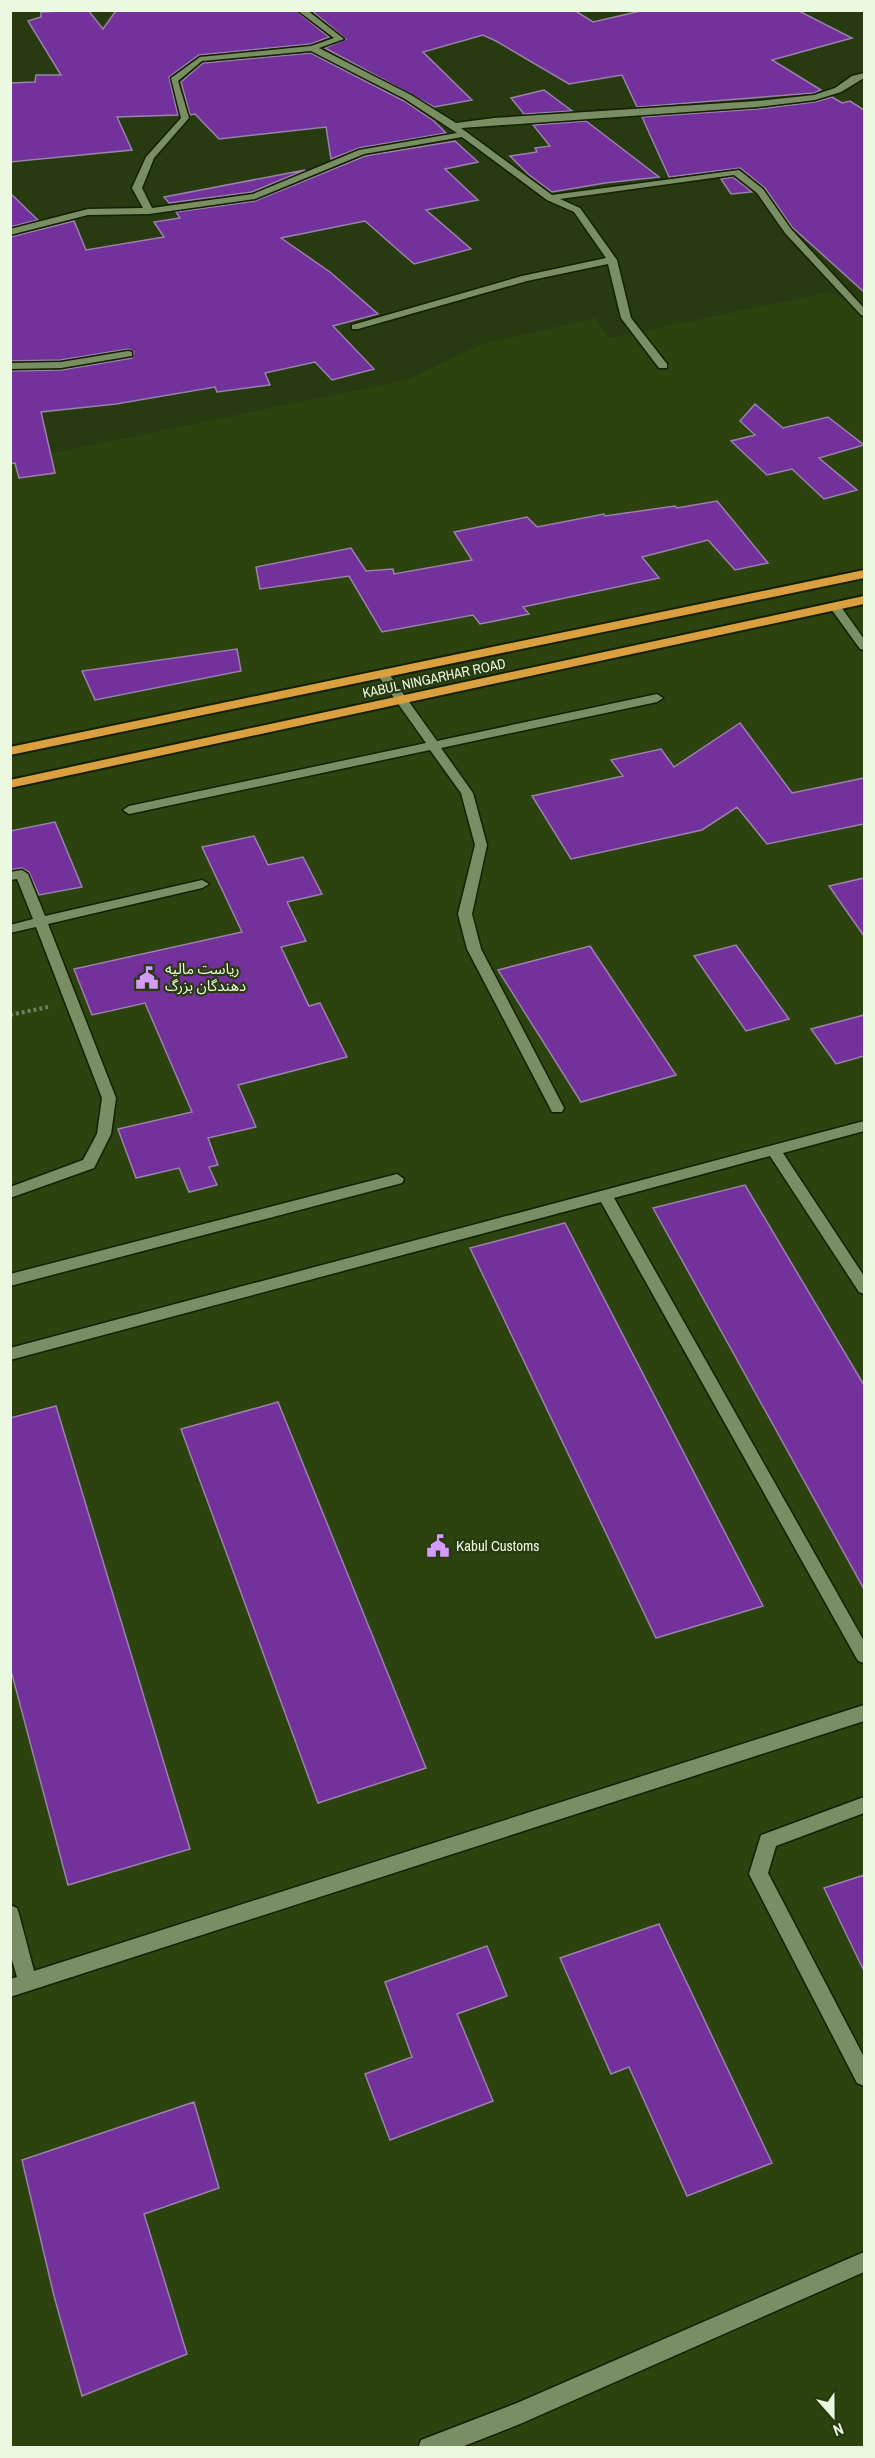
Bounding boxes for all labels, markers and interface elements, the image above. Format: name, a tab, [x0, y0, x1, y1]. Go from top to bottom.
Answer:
street label: KABUL NINGARHAR ROAD	[361, 654, 507, 702]
place label: ریاست مالیه دهندگان بزرگ	[165, 958, 246, 996]
public building icon: ریاست مالیه دهندگان بزرگ	[134, 965, 160, 991]
public building icon: Kabul Customs	[425, 1533, 451, 1559]
place label: Kabul Customs	[456, 1535, 539, 1556]
north arrow	[803, 2386, 863, 2446]
text: N	[830, 2418, 847, 2442]

